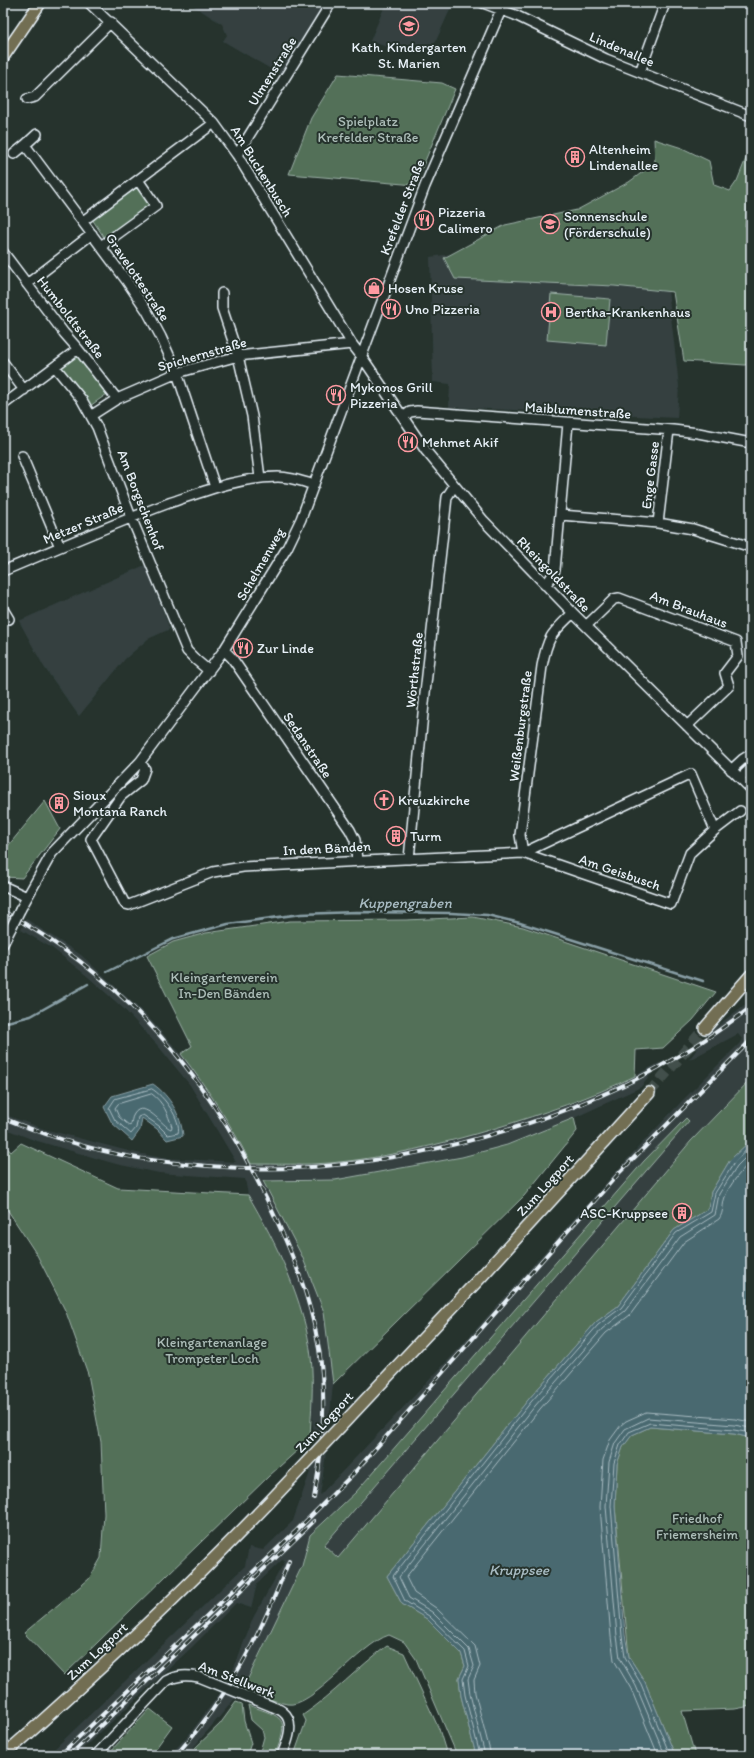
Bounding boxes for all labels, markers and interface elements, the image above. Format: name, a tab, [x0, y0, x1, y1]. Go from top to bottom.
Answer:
school or university icon: Kath. Kindergarten St. Marien	[398, 15, 420, 37]
street label: Lindenallee	[587, 28, 657, 71]
street label: Ulmenstraße	[244, 33, 301, 109]
place label: Kath. Kindergarten St. Marien	[351, 39, 467, 72]
park label: Spielplatz Krefelder Straße	[317, 113, 419, 146]
street label: Am Buchenbusch	[227, 123, 296, 220]
place label: Altenheim Lindenallee	[589, 141, 659, 174]
building icon: Altenheim Lindenallee	[564, 146, 586, 168]
street label: Krefelder Straße	[376, 157, 429, 257]
place label: Pizzeria Calimero	[438, 204, 493, 237]
place label: Sonnenschule (Förderschule)	[564, 208, 651, 241]
restaurant icon: Pizzeria Calimero	[413, 209, 435, 231]
school or university icon: Sonnenschule (Förderschule)	[539, 213, 561, 235]
street label: Gravelottestraße	[102, 230, 173, 325]
street label: Humboldtstraße	[33, 273, 108, 362]
shop icon: Hosen Kruse	[363, 277, 385, 299]
place label: Hosen Kruse	[388, 280, 464, 297]
restaurant icon: Uno Pizzeria	[380, 298, 402, 320]
place label: Uno Pizzeria	[405, 301, 480, 318]
hospital icon: Bertha-Krankenhaus	[540, 301, 562, 323]
place label: Bertha-Krankenhaus	[565, 304, 691, 321]
street label: Spichernstraße	[156, 334, 249, 375]
place label: Mykonos Grill Pizzeria	[350, 379, 433, 412]
restaurant icon: Mykonos Grill Pizzeria	[325, 384, 347, 406]
street label: Maiblumenstraße	[524, 398, 632, 423]
restaurant icon: Mehmet Akif	[397, 431, 419, 453]
place label: Mehmet Akif	[422, 434, 499, 451]
street label: Enge Gasse	[638, 440, 663, 510]
street label: Am Borgschenhof	[113, 447, 168, 554]
street label: Metzer Straße	[40, 499, 126, 548]
street label: Schelmenweg	[233, 524, 289, 604]
street label: Rheingoldstraße	[513, 533, 594, 616]
street label: Am Brauhaus	[648, 587, 730, 632]
street label: Wörthstraße	[402, 631, 427, 709]
restaurant icon: Zur Linde	[232, 637, 254, 659]
place label: Zur Linde	[257, 640, 314, 657]
street label: Weißenburgstraße	[505, 669, 536, 783]
street label: Sedanstraße	[279, 709, 336, 782]
place label: Sioux Montana Ranch	[73, 787, 168, 820]
church icon: Kreuzkirche	[373, 789, 395, 811]
building icon: Sioux Montana Ranch	[48, 792, 70, 814]
place label: Kreuzkirche	[398, 792, 470, 809]
building icon: Turm	[385, 825, 407, 847]
place label: Turm	[410, 828, 442, 845]
street label: In den Bänden	[283, 838, 371, 859]
street label: Am Geisbusch	[577, 851, 663, 895]
water label: Kuppengraben	[358, 894, 452, 912]
park label: Kleingartenverein In-Den Bänden	[170, 969, 278, 1002]
street label: Zum Logport	[513, 1151, 578, 1220]
building icon: ASC-Kruppsee	[671, 1202, 693, 1224]
place label: ASC-Kruppsee	[580, 1205, 668, 1222]
park label: Kleingartenanlage Trompeter Loch	[157, 1334, 268, 1367]
street label: Zum Logport	[292, 1388, 357, 1456]
park label: Friedhof Friemersheim	[656, 1510, 738, 1543]
water label: Kruppsee	[489, 1561, 550, 1579]
street label: Zum Logport	[63, 1619, 131, 1684]
street label: Am Stellwerk	[196, 1657, 278, 1702]

